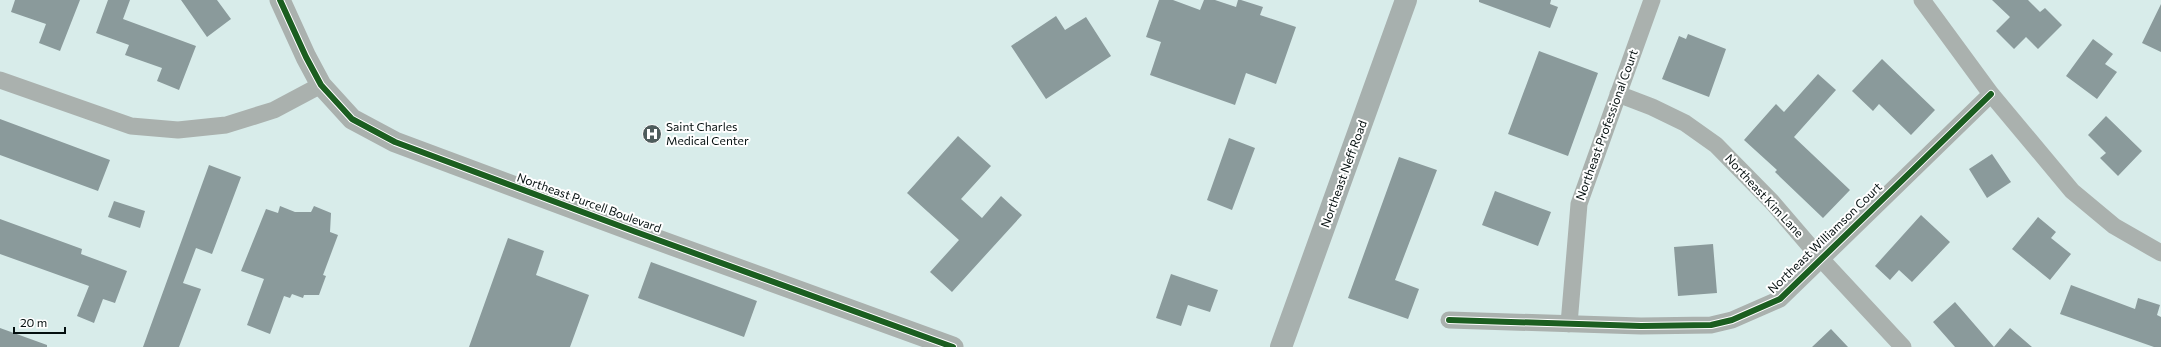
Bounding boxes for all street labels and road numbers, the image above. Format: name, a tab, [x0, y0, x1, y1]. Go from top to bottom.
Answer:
street label: Northeast Professional Court	[1572, 47, 1640, 202]
street label: Northeast Neff Road	[1317, 118, 1369, 229]
street label: Northeast Kim Lane	[1723, 151, 1807, 240]
street label: Northeast Purcell Boulevard	[515, 169, 663, 235]
street label: Northeast Williamson Court	[1764, 179, 1884, 295]

